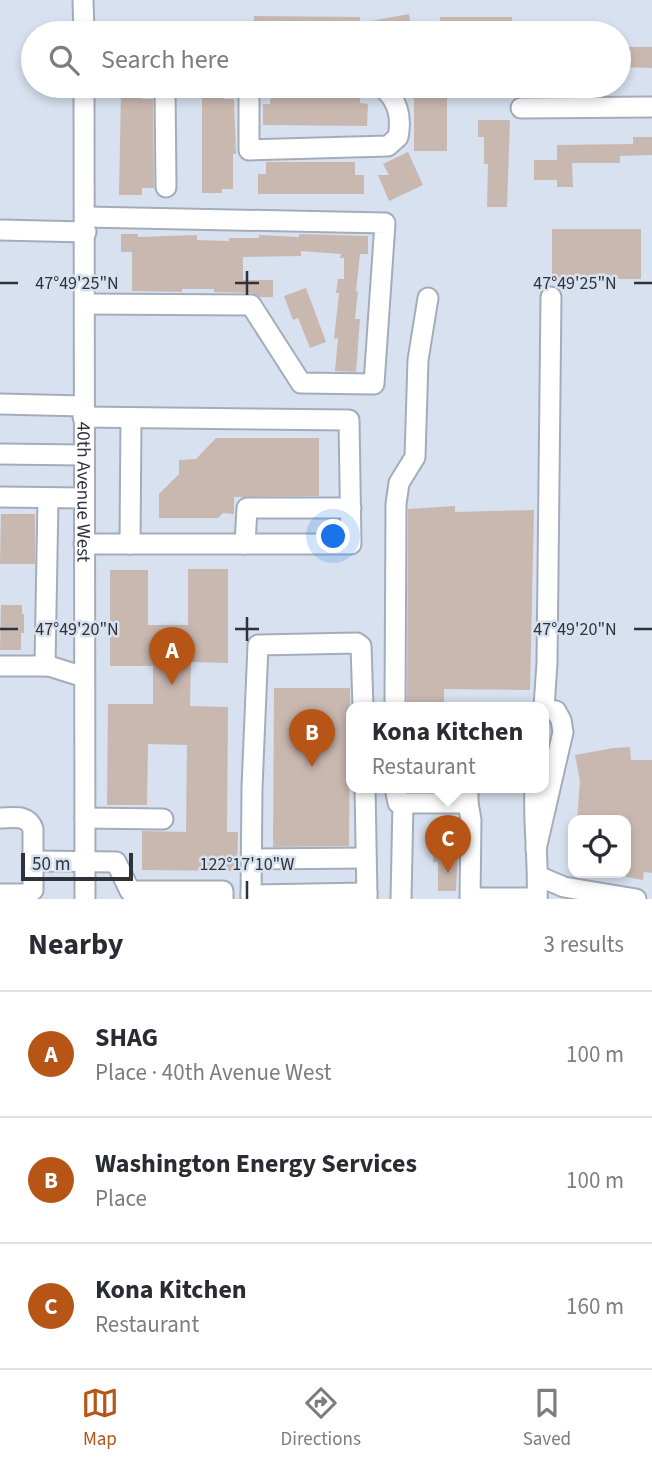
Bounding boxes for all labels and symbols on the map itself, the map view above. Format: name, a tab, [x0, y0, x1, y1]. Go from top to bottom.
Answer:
text: 47°49'25"N	[35, 271, 119, 296]
text: 47°49'25"N	[533, 271, 617, 296]
street label: 40th Avenue West	[69, 422, 97, 563]
your location	[316, 519, 350, 553]
text: 47°49'20"N	[35, 617, 119, 642]
text: 47°49'20"N	[533, 617, 617, 642]
pin: A	[149, 627, 195, 685]
pin: B	[289, 709, 335, 767]
pin: C	[425, 815, 471, 873]
scale bar	[21, 850, 133, 882]
text: 122°17'10"W	[200, 852, 294, 877]

